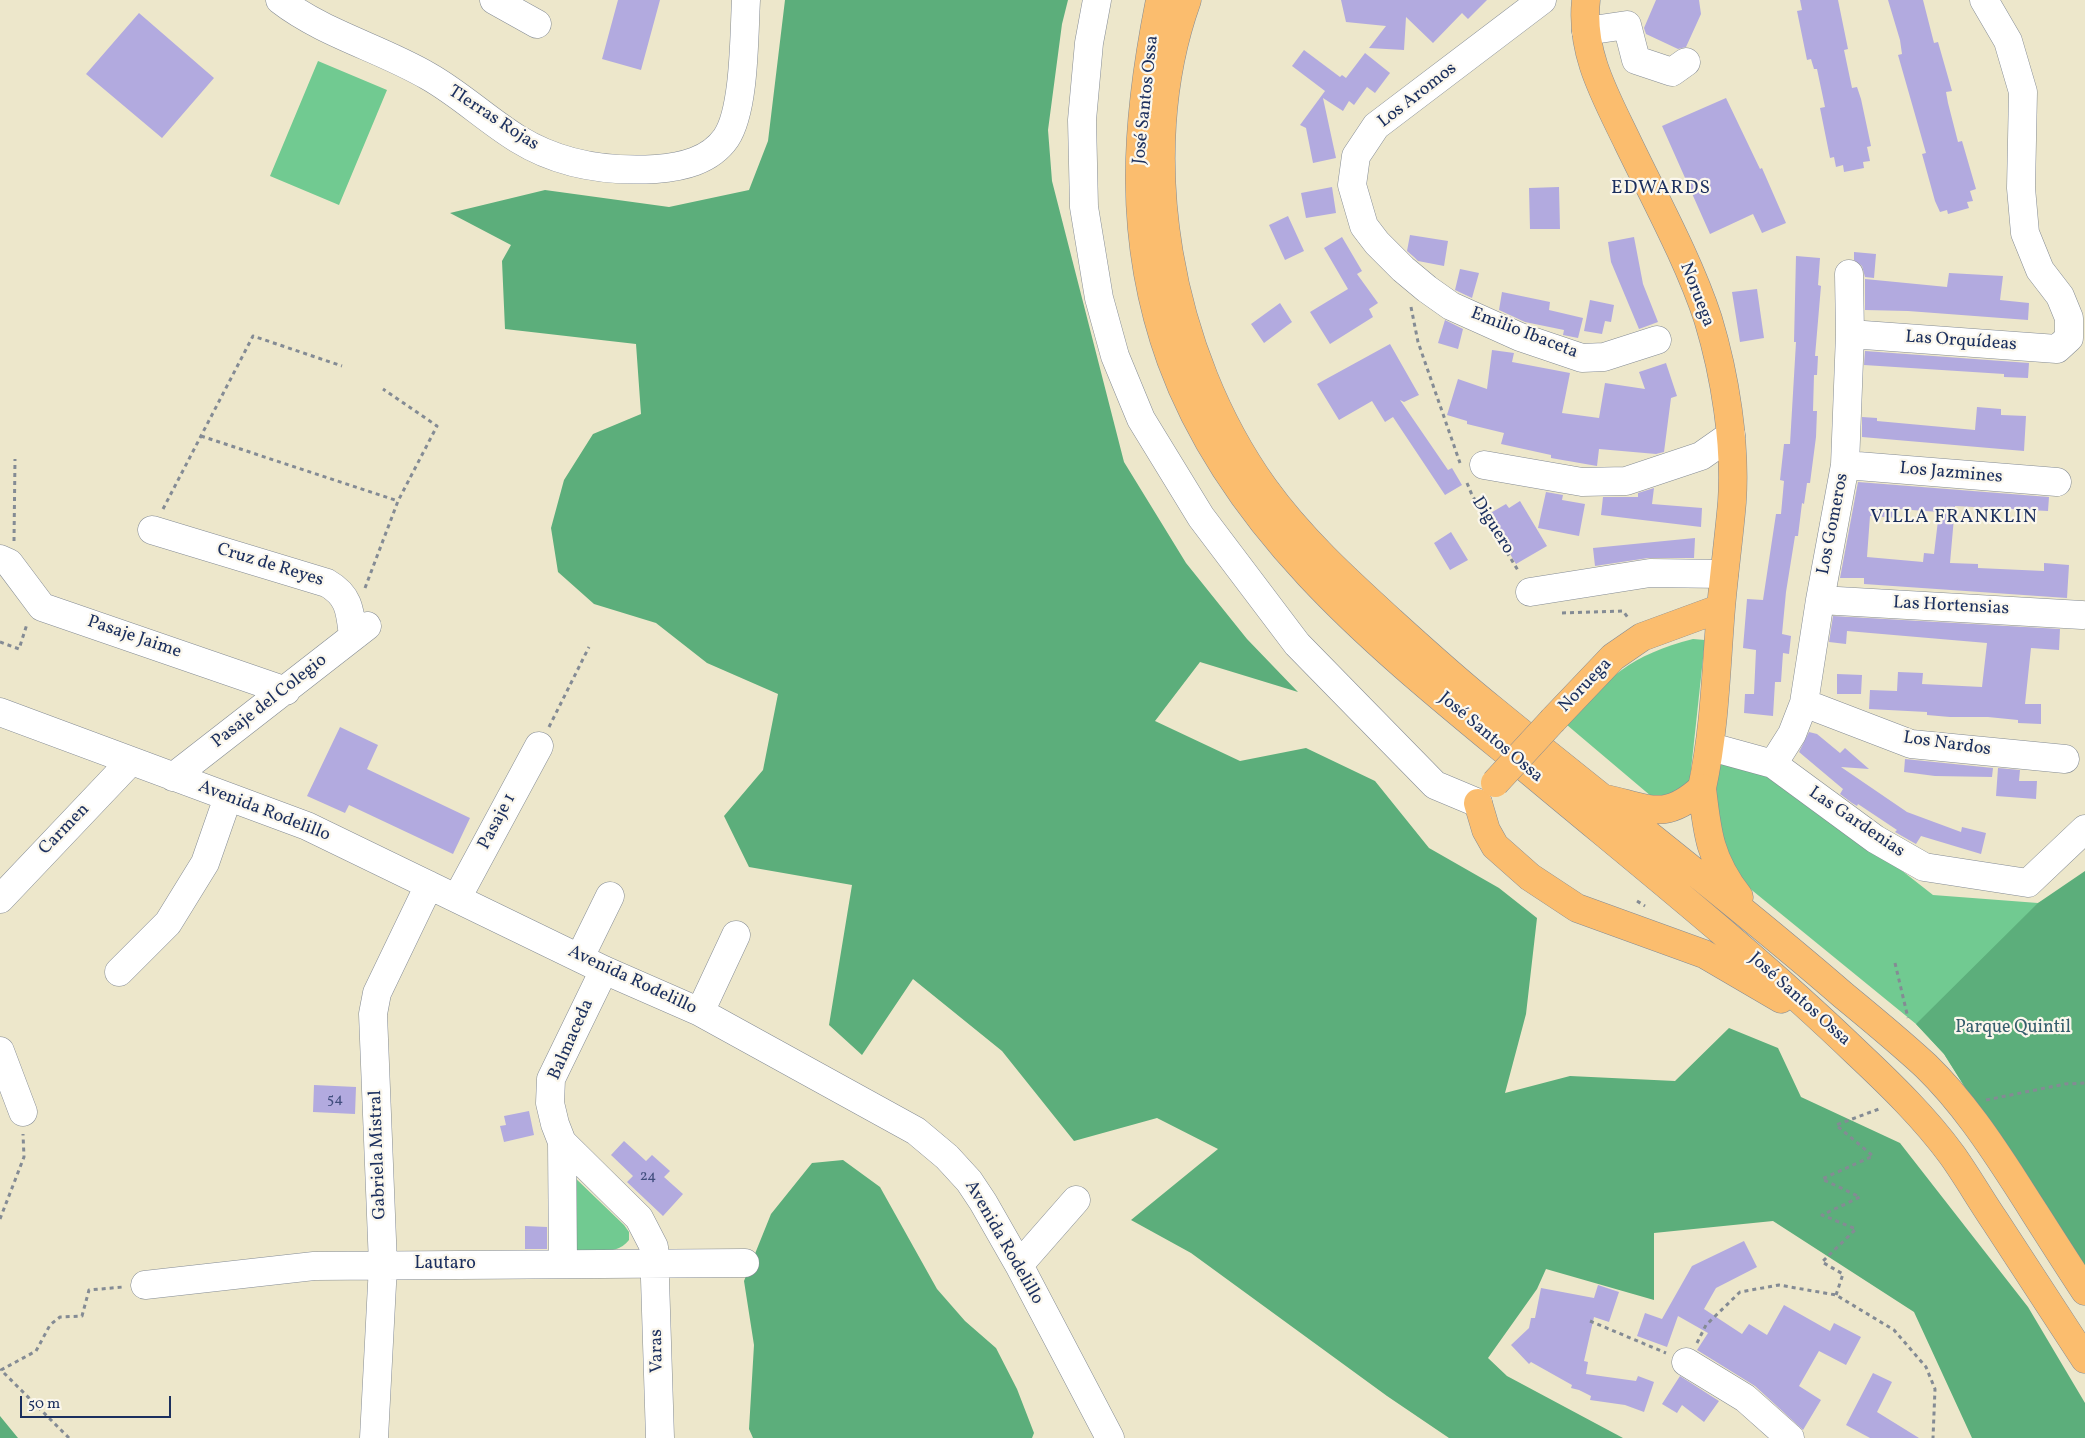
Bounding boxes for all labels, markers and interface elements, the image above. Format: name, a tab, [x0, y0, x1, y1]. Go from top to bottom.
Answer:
street label: José Santos Ossa	[1129, 34, 1165, 166]
street label: Los Aromos	[1374, 59, 1462, 133]
street label: TIerras Rojas	[444, 82, 542, 156]
district label: EDWARDS	[1610, 179, 1712, 201]
street label: Noruega	[1674, 260, 1718, 330]
street label: Emilio Ibaceta	[1467, 304, 1581, 364]
street label: Las Orquídeas	[1904, 327, 2018, 357]
street label: Los Jazmines	[1899, 459, 2003, 489]
street label: Los Gomeros	[1814, 471, 1854, 577]
street label: Diguero	[1466, 493, 1518, 559]
district label: VILLA FRANKLIN	[1868, 508, 2040, 530]
street label: Cruz de Reyes	[214, 540, 326, 592]
street label: Las Hortensias	[1892, 593, 2010, 621]
street label: Pasaje Jaime	[84, 612, 184, 664]
street label: Pasaje del Colegio	[208, 650, 332, 754]
street label: Noruega	[1555, 654, 1617, 718]
street label: José Santos Ossa	[1433, 688, 1547, 788]
street label: Los Nardos	[1902, 728, 1992, 762]
street label: Avenida Rodelillo	[195, 777, 333, 847]
street label: Las Gardenias	[1804, 783, 1908, 863]
street label: Pasaje 1	[474, 790, 522, 854]
street label: Carmen	[35, 800, 95, 860]
street label: Avenida Rodelillo	[564, 942, 700, 1020]
street label: José Santos Ossa	[1744, 949, 1854, 1051]
street label: Balmaceda	[545, 996, 599, 1084]
park label: Parque Quintil	[1955, 1018, 2071, 1040]
street label: Gabriela Mistral	[366, 1090, 392, 1220]
house number: 54	[327, 1091, 343, 1109]
house number: 24	[640, 1168, 656, 1186]
street label: Avenida Rodelillo	[959, 1177, 1047, 1309]
street label: Lautaro	[414, 1254, 476, 1276]
street label: Varas	[647, 1329, 669, 1373]
scale bar	[22, 1386, 174, 1418]
text: 50 m	[28, 1394, 60, 1415]

